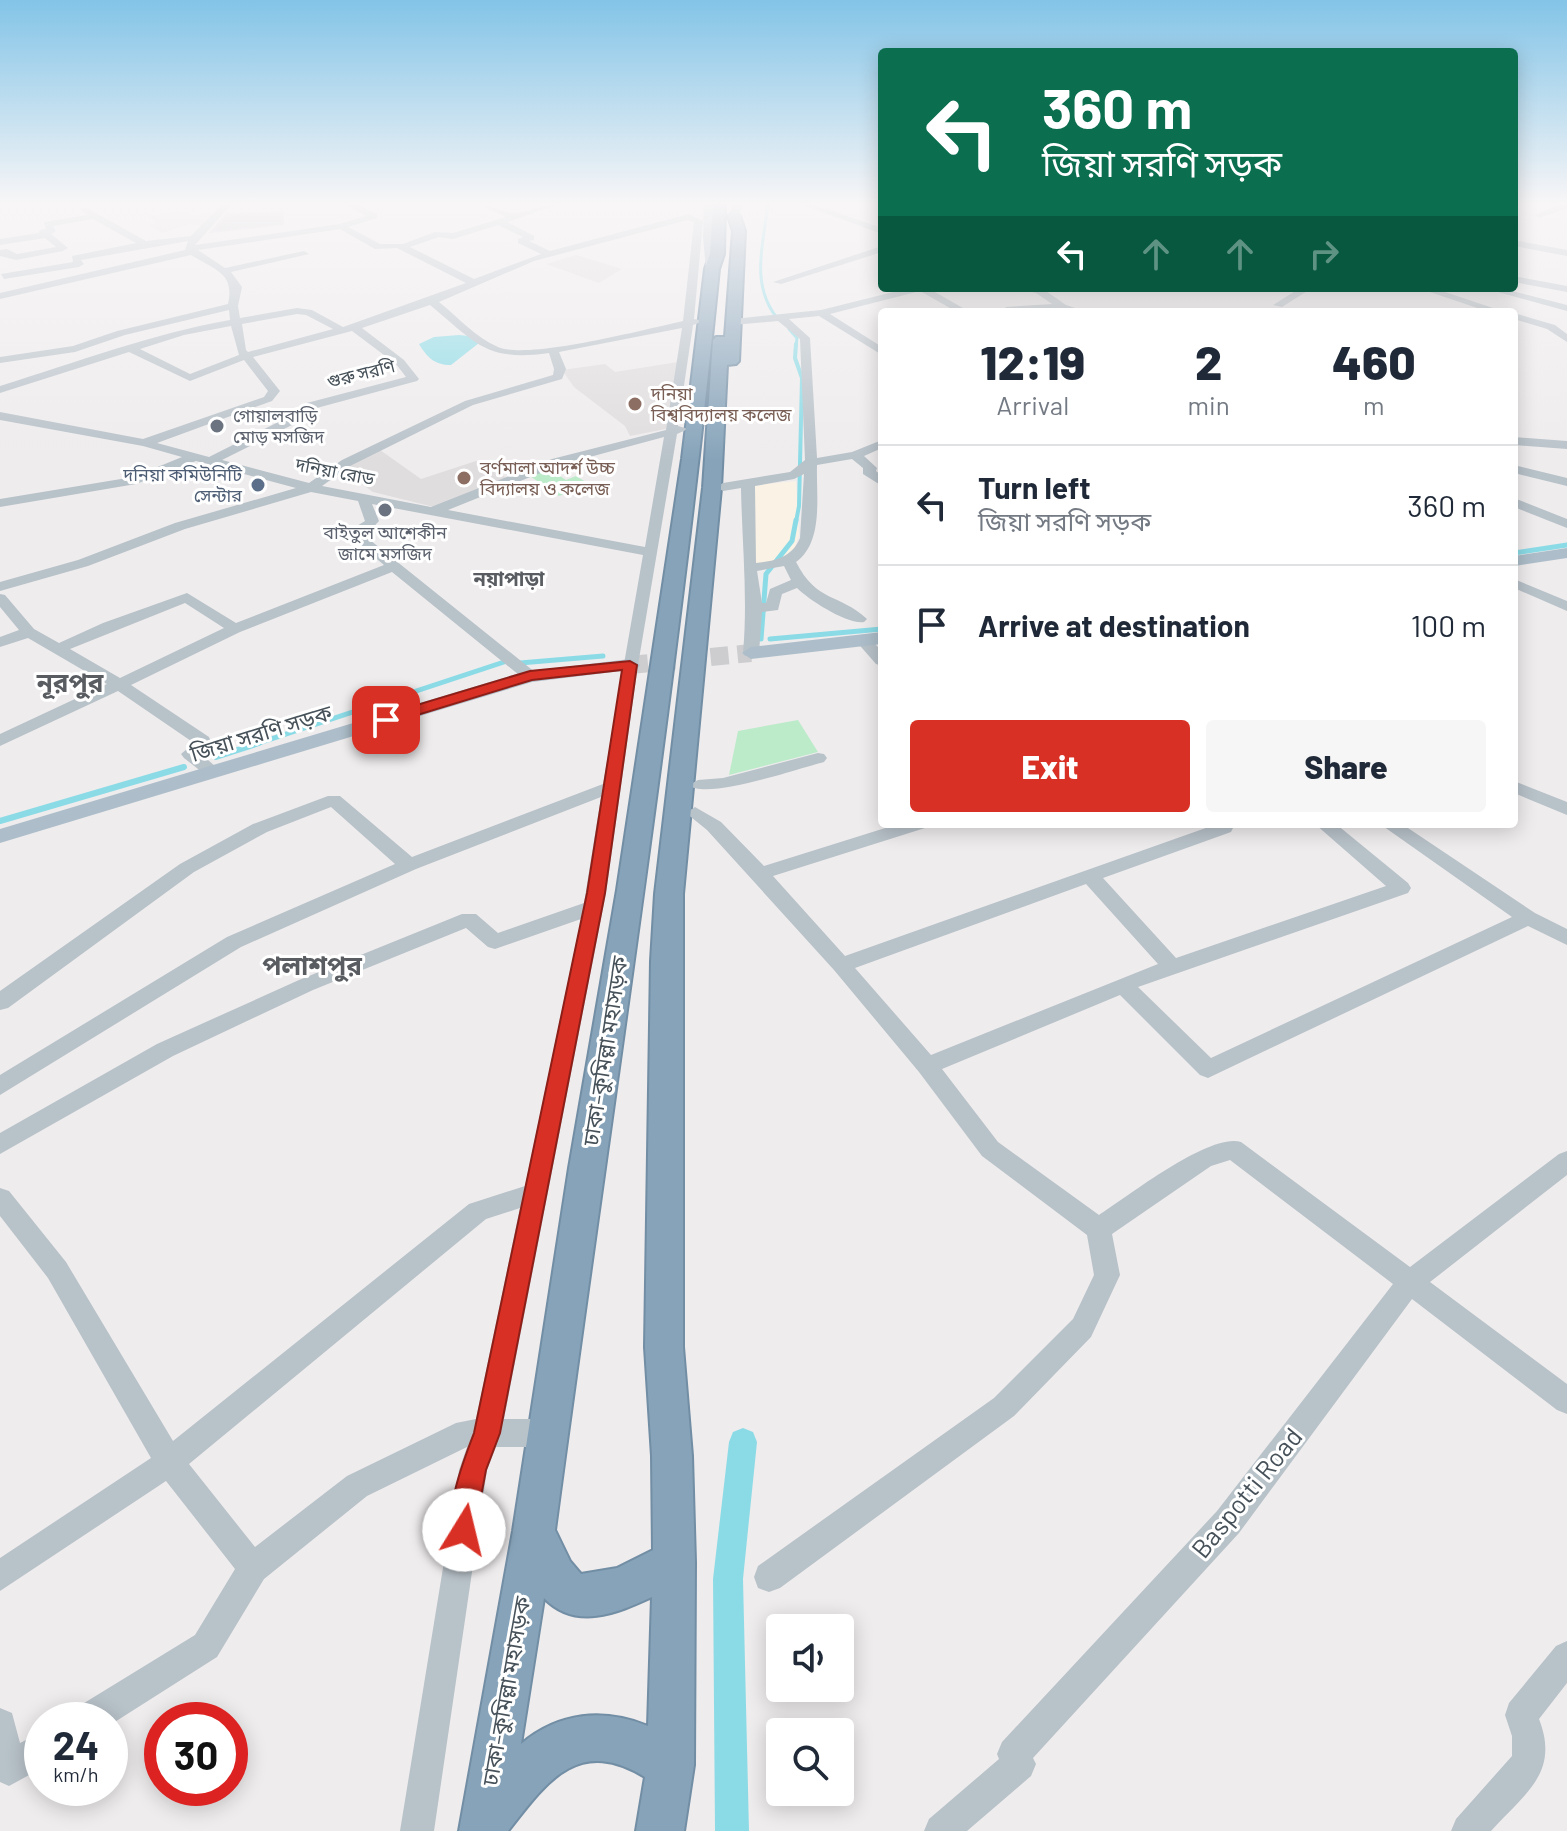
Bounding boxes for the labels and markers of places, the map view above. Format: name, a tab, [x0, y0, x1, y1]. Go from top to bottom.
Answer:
place label: দনিয়া বিশ্ববিদ্যালয় কলেজ	[650, 382, 792, 425]
marker: দনিয়া বিশ্ববিদ্যালয় কলেজ	[626, 395, 644, 413]
place label: গোয়ালবাড়ি মোড় মসজিদ	[233, 404, 325, 447]
marker: গোয়ালবাড়ি মোড় মসজিদ	[208, 417, 226, 435]
place label: বর্ণমালা আদর্শ উচ্চ বিদ্যালয় ও কলেজ	[479, 456, 615, 499]
place label: দনিয়া কমিউনিটি সেন্টার	[122, 463, 243, 506]
marker: বর্ণমালা আদর্শ উচ্চ বিদ্যালয় ও কলেজ	[455, 469, 473, 487]
marker: দনিয়া কমিউনিটি সেন্টার	[249, 476, 267, 494]
marker: বাইতুল আশেকীন জামে মসজিদ	[376, 501, 394, 519]
place label: বাইতুল আশেকীন জামে মসজিদ	[322, 521, 448, 564]
pin	[352, 686, 420, 754]

